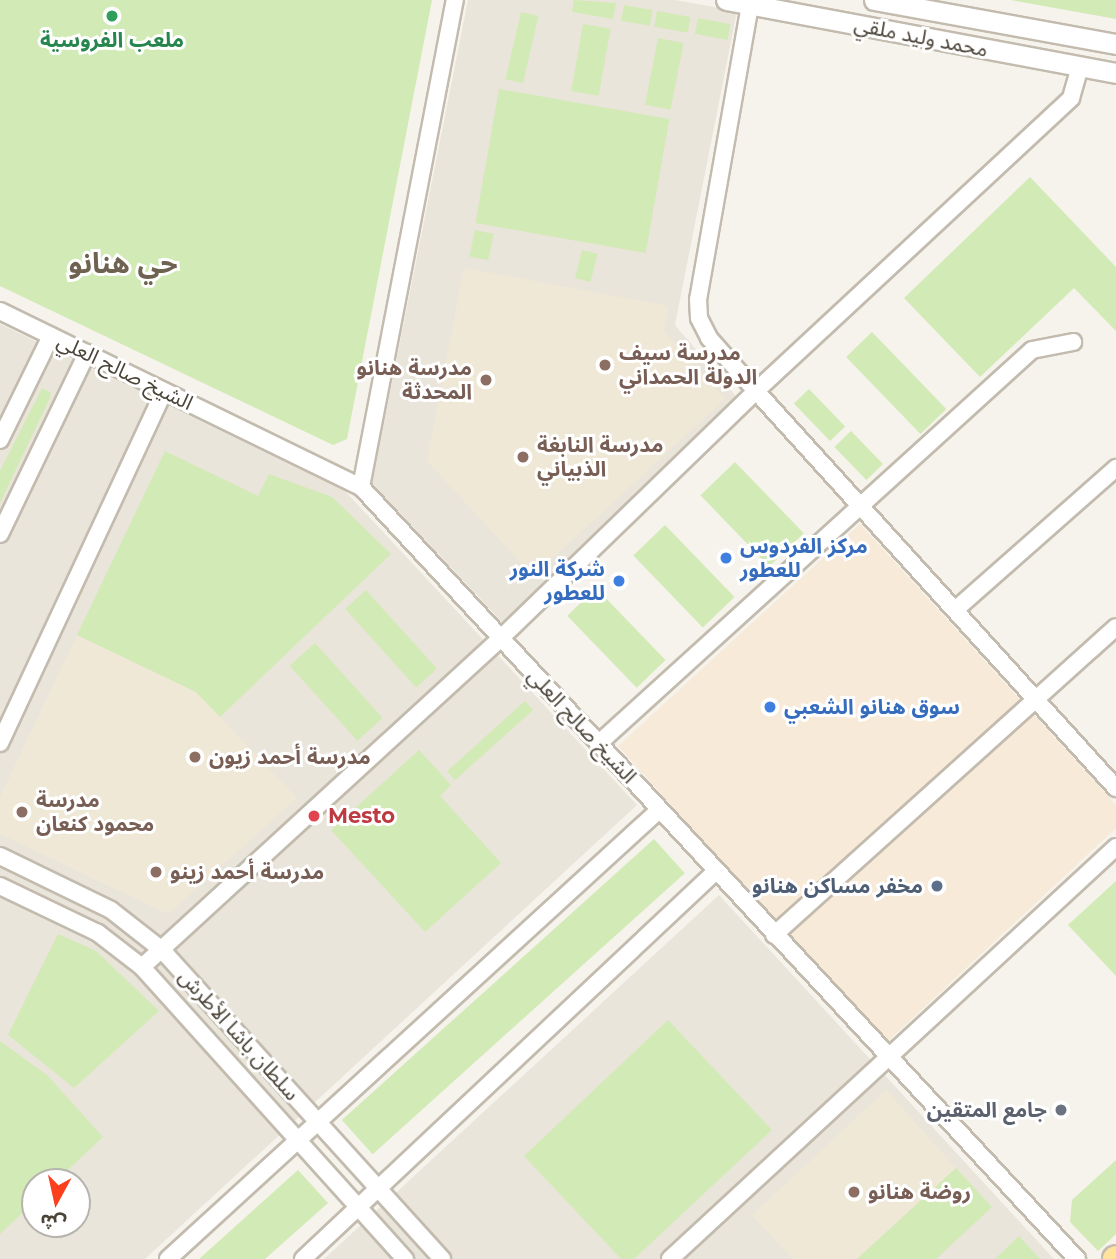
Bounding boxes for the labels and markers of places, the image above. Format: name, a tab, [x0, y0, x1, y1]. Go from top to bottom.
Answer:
marker: ملعب الفروسية	[104, 8, 120, 24]
place label: ملعب الفروسية	[40, 27, 184, 53]
place label: مدرسة سيف الدولة الحمداني	[619, 340, 757, 390]
place label: مدرسة هنانو المحدثة	[356, 355, 472, 405]
marker: مدرسة سيف الدولة الحمداني	[597, 357, 613, 373]
marker: مدرسة هنانو المحدثة	[478, 372, 494, 388]
place label: مدرسة النابغة الذبياني	[537, 432, 663, 482]
marker: مدرسة النابغة الذبياني	[515, 449, 531, 465]
place label: مركز الفردوس للعطور	[740, 533, 868, 583]
marker: مركز الفردوس للعطور	[718, 550, 734, 566]
place label: شركة النور للعطور	[510, 556, 605, 606]
marker: شركة النور للعطور	[611, 573, 627, 589]
place label: سوق هنانو الشعبي	[784, 694, 960, 720]
marker: سوق هنانو الشعبي	[762, 699, 778, 715]
place label: مدرسة أحمد زيون	[209, 744, 371, 770]
marker: مدرسة أحمد زيون	[187, 749, 203, 765]
place label: مدرسة محمود كنعان	[36, 787, 154, 837]
place label: Mesto	[328, 803, 395, 829]
marker: مدرسة محمود كنعان	[14, 804, 30, 820]
marker: Mesto	[306, 808, 322, 824]
place label: مدرسة أحمد زينو	[170, 859, 324, 885]
marker: مدرسة أحمد زينو	[148, 864, 164, 880]
place label: مخفر مساكن هنانو	[752, 873, 923, 899]
marker: مخفر مساكن هنانو	[929, 878, 945, 894]
place label: جامع المتقين	[927, 1097, 1047, 1123]
marker: جامع المتقين	[1053, 1102, 1069, 1118]
place label: روضة هنانو	[868, 1179, 971, 1205]
marker: روضة هنانو	[846, 1184, 862, 1200]

